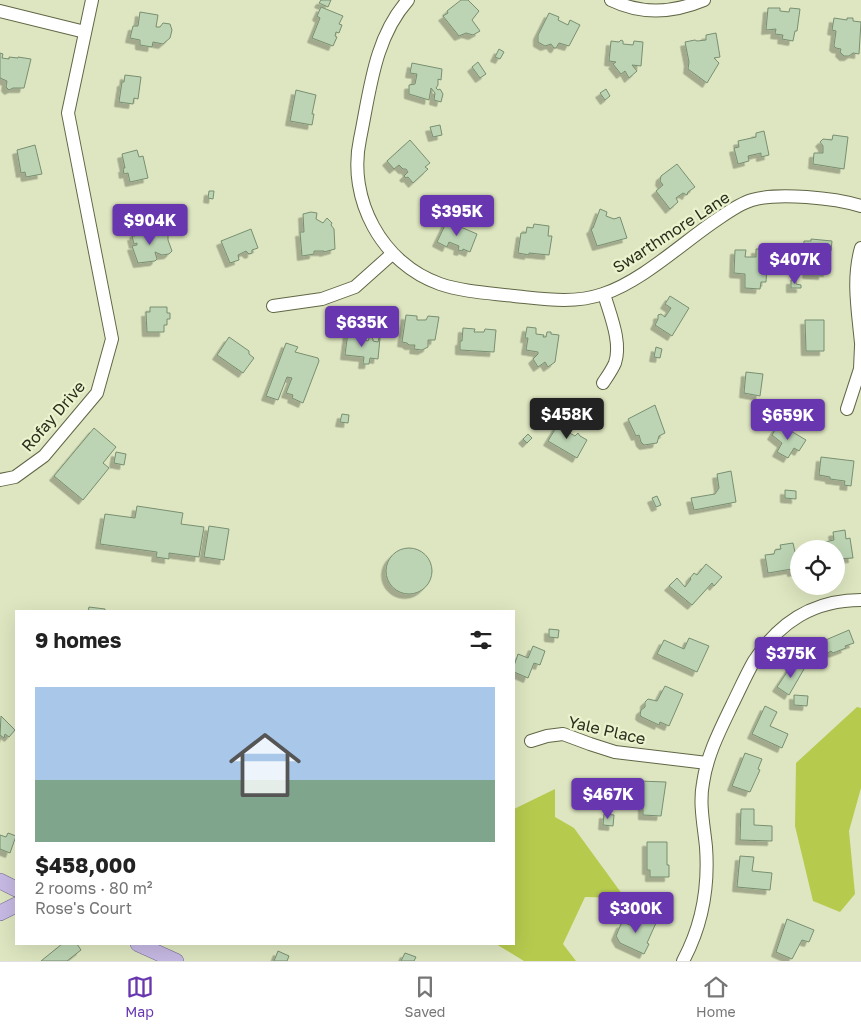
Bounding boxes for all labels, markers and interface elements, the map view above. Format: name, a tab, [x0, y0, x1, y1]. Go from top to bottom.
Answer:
street label: Swarthmore Lane	[609, 187, 733, 277]
pin: $395K	[422, 194, 492, 237]
text: $395K	[431, 201, 483, 221]
pin: $904K	[115, 204, 185, 246]
text: $904K	[124, 210, 176, 230]
pin: $407K	[760, 242, 830, 285]
text: $407K	[769, 249, 821, 269]
pin: $635K	[327, 306, 397, 348]
text: $635K	[336, 312, 388, 332]
street label: Rofay Drive	[17, 377, 89, 455]
pin: $458K	[532, 398, 602, 440]
pin: $659K	[753, 398, 823, 441]
text: $458K	[541, 404, 593, 424]
text: $659K	[762, 405, 814, 425]
map controls	[790, 540, 845, 595]
button: locate	[790, 540, 845, 595]
icon: filters	[467, 626, 495, 654]
text: 9 homes	[35, 627, 121, 653]
pin: $375K	[756, 636, 826, 679]
text: $375K	[766, 643, 816, 663]
street label: Yale Place	[566, 711, 648, 749]
icon: home	[220, 720, 310, 810]
pin: $467K	[573, 778, 643, 820]
text: $467K	[582, 784, 634, 804]
text: $458,000	[35, 852, 136, 878]
text: 2 rooms · 80 m²	[35, 878, 153, 898]
pin: $300K	[601, 892, 671, 934]
text: Rose's Court	[35, 898, 132, 918]
text: $300K	[610, 898, 662, 918]
tab: Map	[125, 973, 154, 1020]
tab: Saved	[405, 973, 445, 1020]
tab: Home	[696, 973, 736, 1020]

